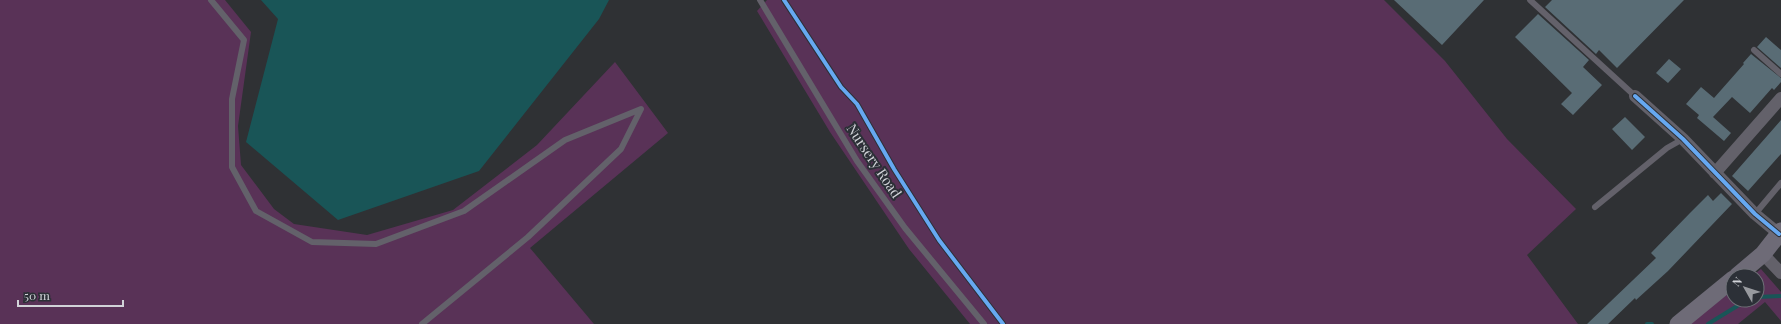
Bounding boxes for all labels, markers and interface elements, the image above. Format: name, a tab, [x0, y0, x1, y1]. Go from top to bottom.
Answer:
street label: Nursery Road	[843, 120, 906, 202]
north arrow	[1725, 268, 1765, 308]
text: N	[1729, 274, 1745, 289]
scale bar	[18, 282, 123, 308]
text: 50 m	[24, 287, 50, 303]

